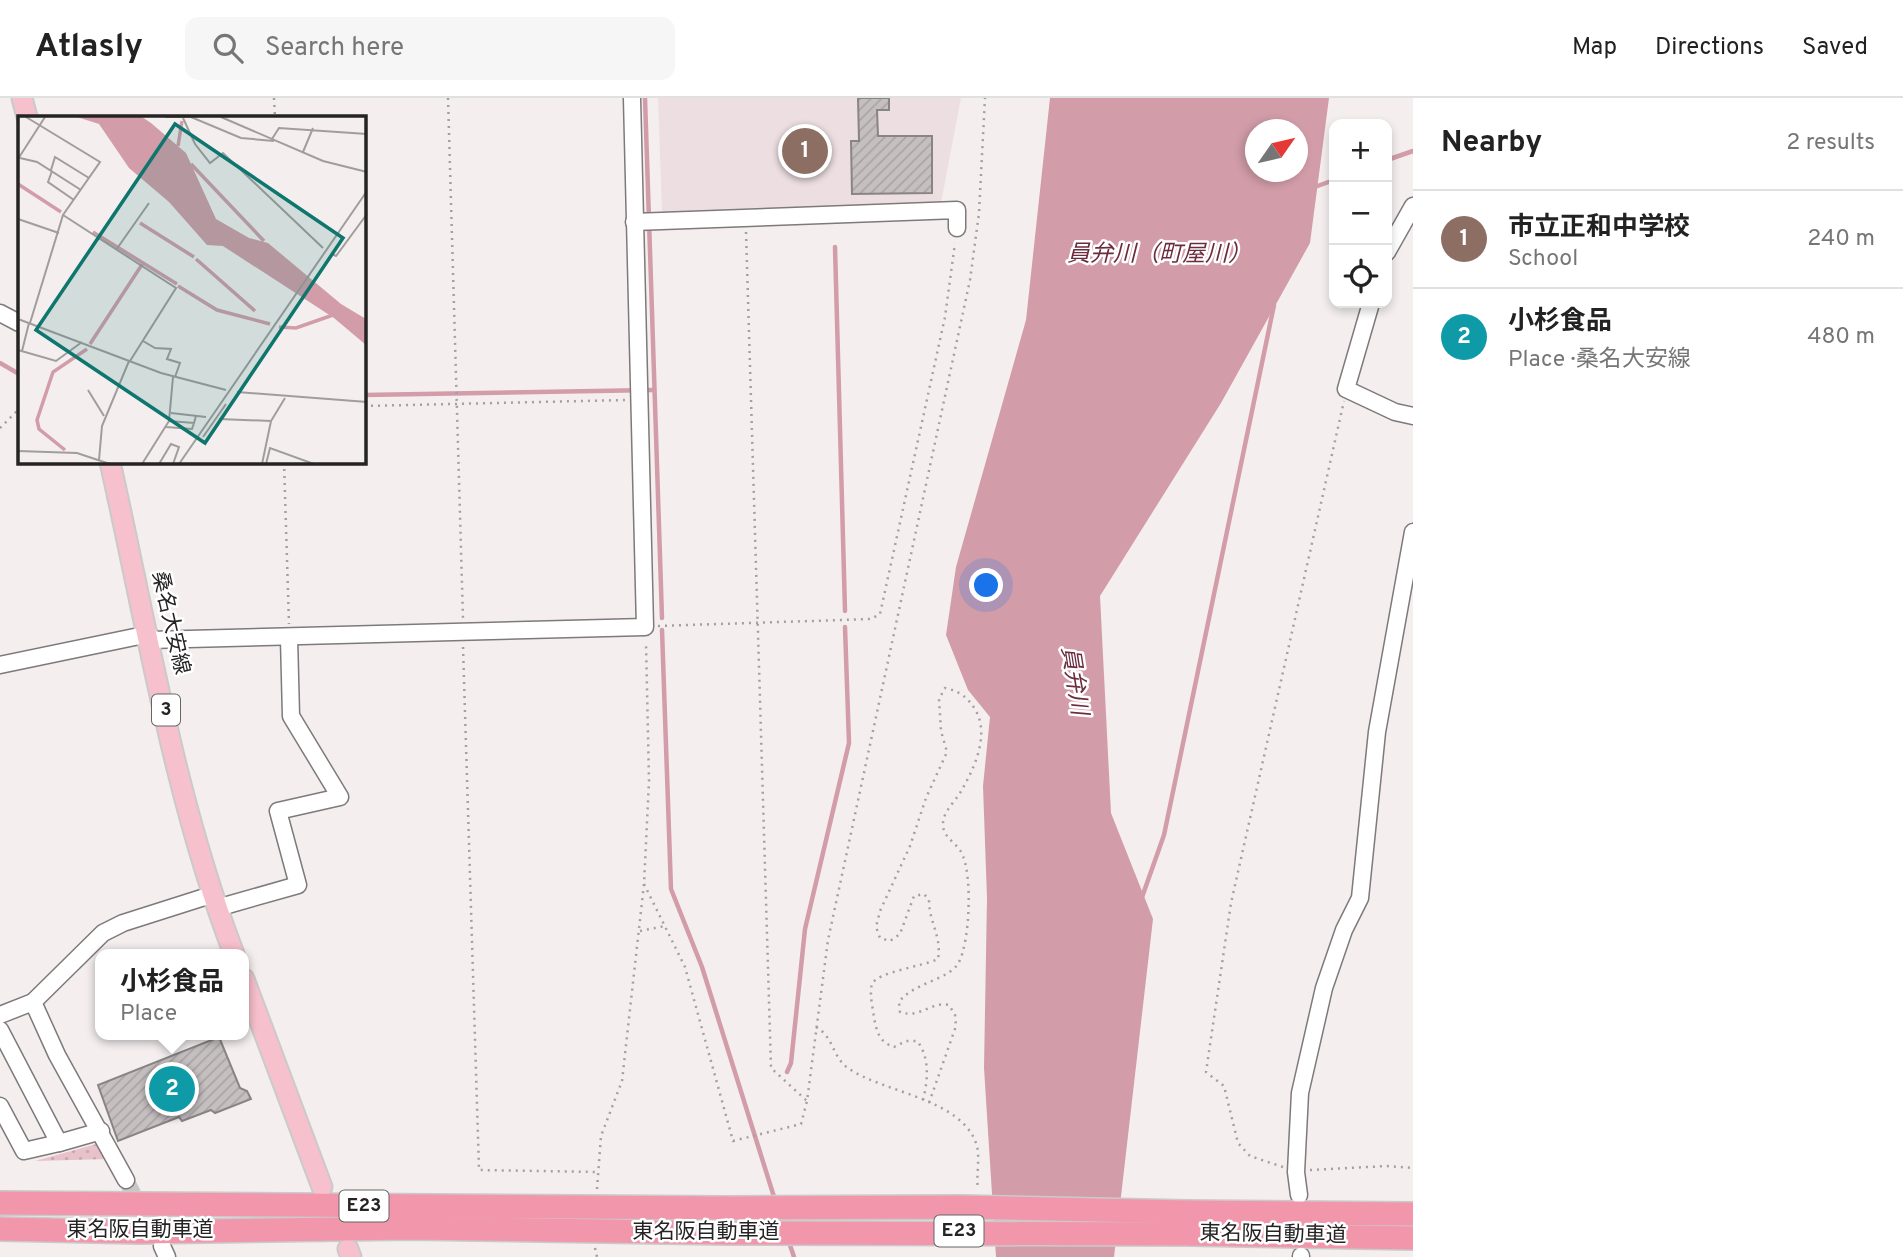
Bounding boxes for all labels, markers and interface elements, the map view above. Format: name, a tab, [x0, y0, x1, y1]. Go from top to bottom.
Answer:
search box	[185, 17, 675, 80]
text: Atlasly	[35, 27, 143, 69]
icon: search	[209, 29, 247, 67]
text: Search here	[265, 32, 404, 65]
text: Map	[1572, 33, 1617, 63]
text: Directions	[1655, 33, 1764, 63]
text: Saved	[1802, 33, 1868, 63]
inset map	[18, 116, 366, 464]
north arrow	[1245, 119, 1308, 182]
map controls	[1329, 119, 1392, 308]
button: +	[1329, 119, 1392, 182]
pin: 1	[782, 125, 828, 177]
text: Nearby	[1441, 125, 1542, 162]
text: 2 results	[1786, 129, 1875, 158]
button: −	[1329, 182, 1392, 245]
text: 市立正和中学校	[1508, 212, 1690, 245]
text: 1	[1459, 225, 1469, 254]
text: 240 m	[1807, 225, 1875, 254]
water label: 員弁川（町屋川）	[1067, 241, 1251, 270]
button: locate	[1329, 245, 1392, 308]
text: School	[1508, 245, 1578, 274]
text: 小杉食品	[1508, 306, 1612, 339]
text: 2	[1457, 323, 1471, 352]
text: 480 m	[1807, 323, 1875, 352]
text: Place · 桑名大安線	[1508, 346, 1691, 375]
your location	[969, 568, 1003, 602]
street label: 桑名大安線	[145, 569, 195, 677]
water label: 員弁川	[1053, 645, 1093, 720]
road number: 3	[152, 694, 180, 726]
popup	[95, 949, 249, 1040]
text: 小杉食品	[120, 967, 224, 1000]
text: Place	[120, 1000, 177, 1029]
pin: 2	[149, 1063, 195, 1115]
road number: E23	[340, 1190, 388, 1222]
road number: E23	[934, 1216, 984, 1246]
street label: 東名阪自動車道	[67, 1217, 214, 1244]
street label: 東名阪自動車道	[633, 1219, 780, 1246]
street label: 東名阪自動車道	[1199, 1220, 1347, 1250]

